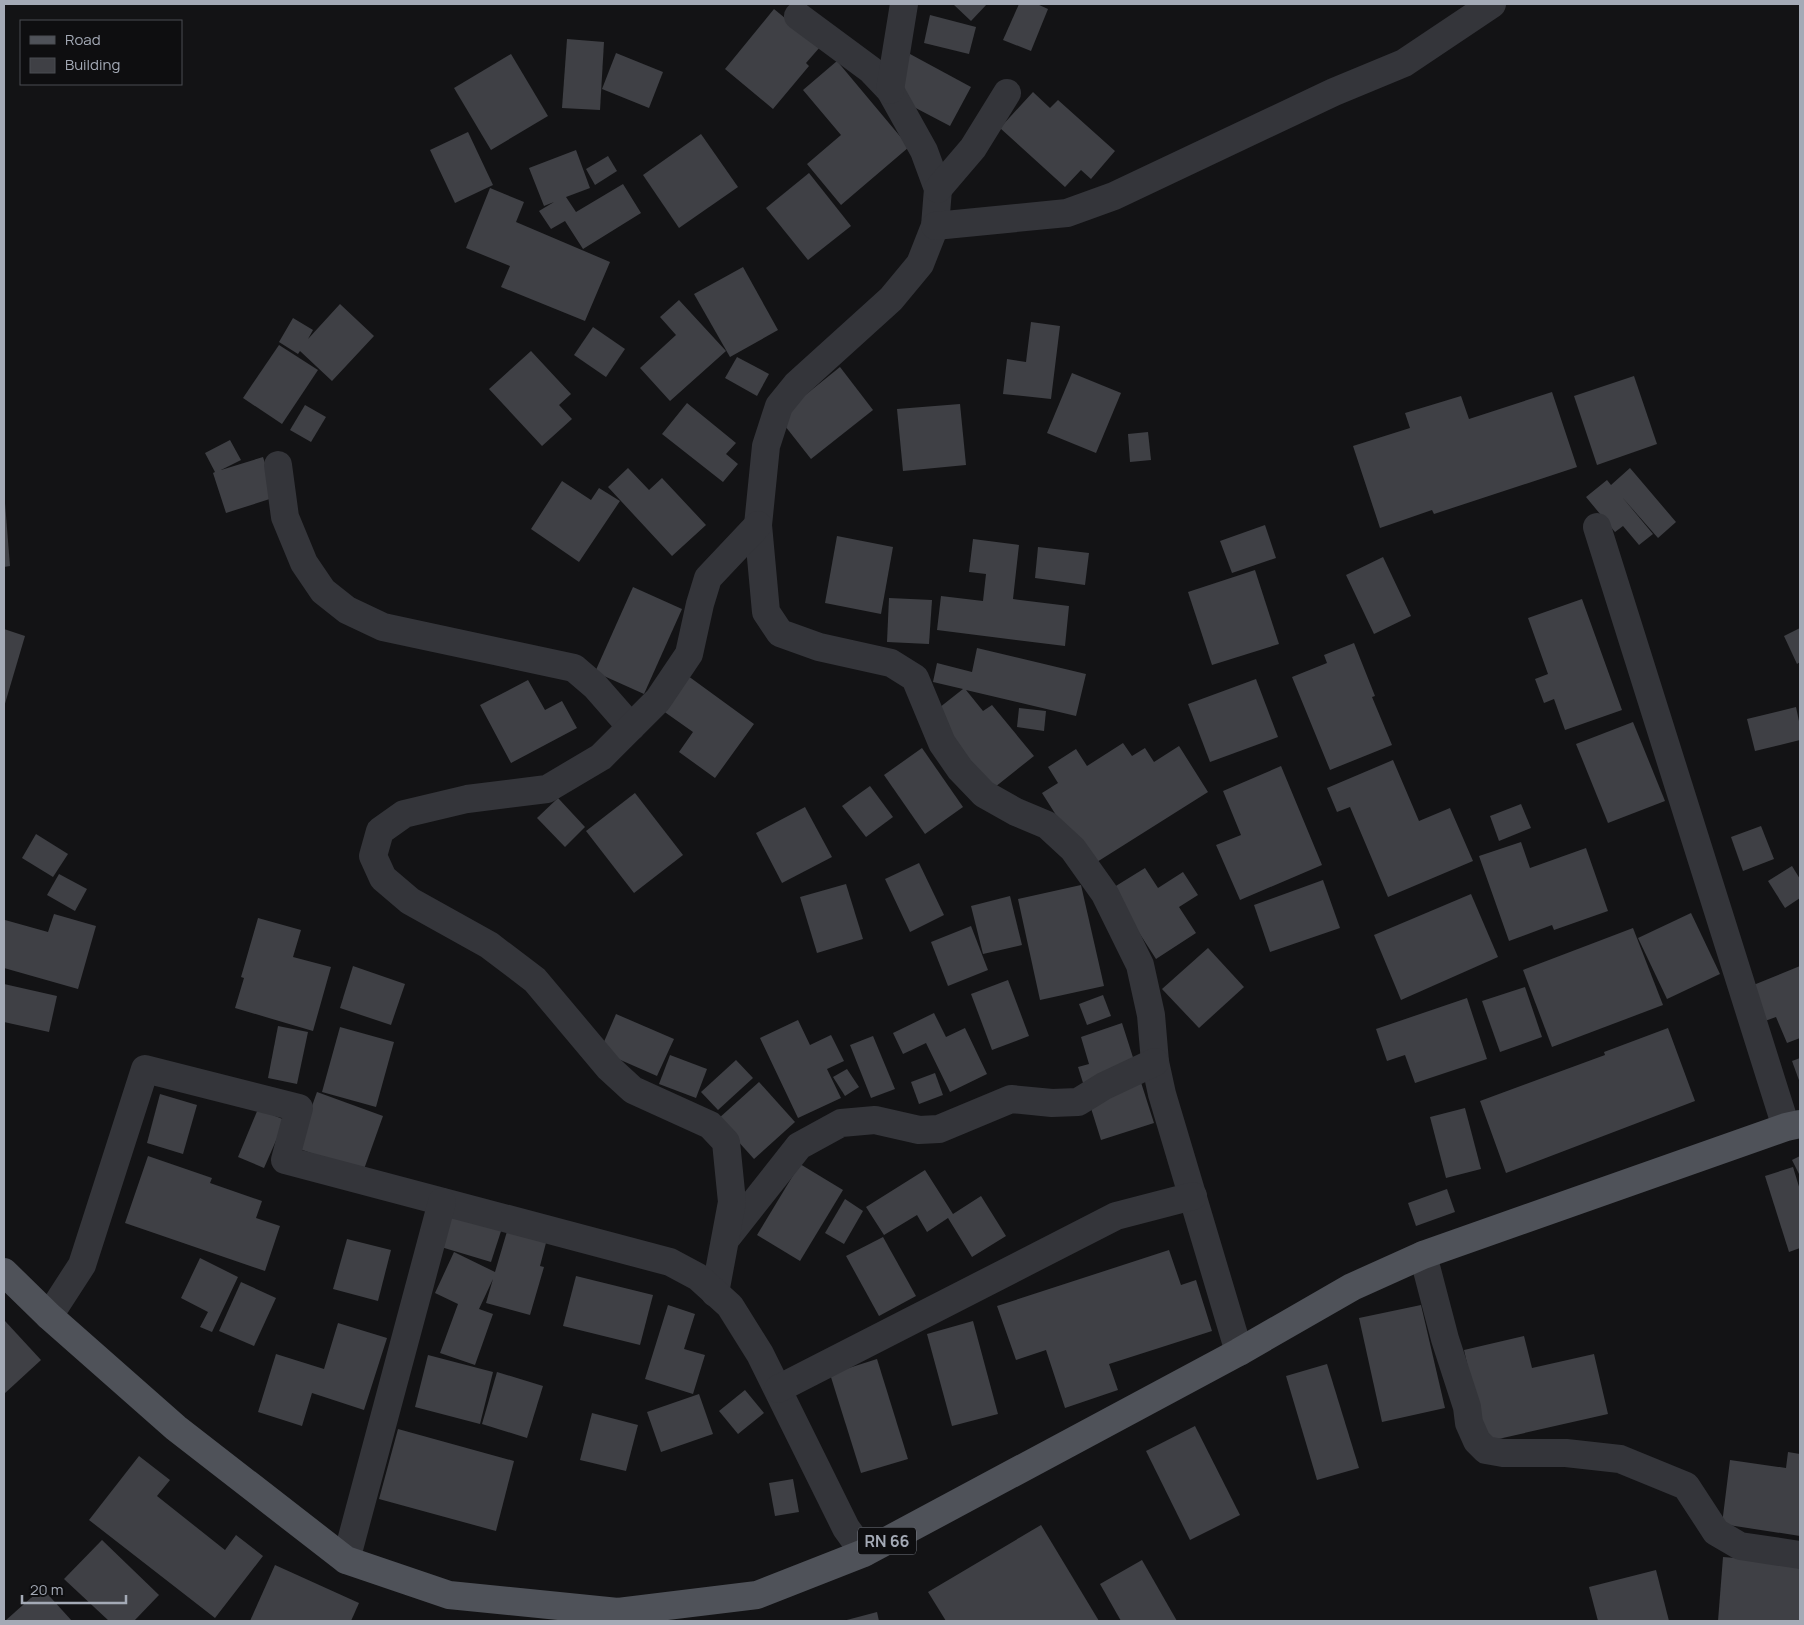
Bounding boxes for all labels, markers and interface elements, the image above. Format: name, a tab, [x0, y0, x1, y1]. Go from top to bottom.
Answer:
legend	[20, 20, 182, 85]
text: Road	[65, 29, 101, 50]
text: Building	[65, 54, 120, 75]
road number: RN 66	[858, 1528, 916, 1554]
scale bar	[22, 1572, 126, 1604]
text: 20 m	[30, 1579, 63, 1600]

